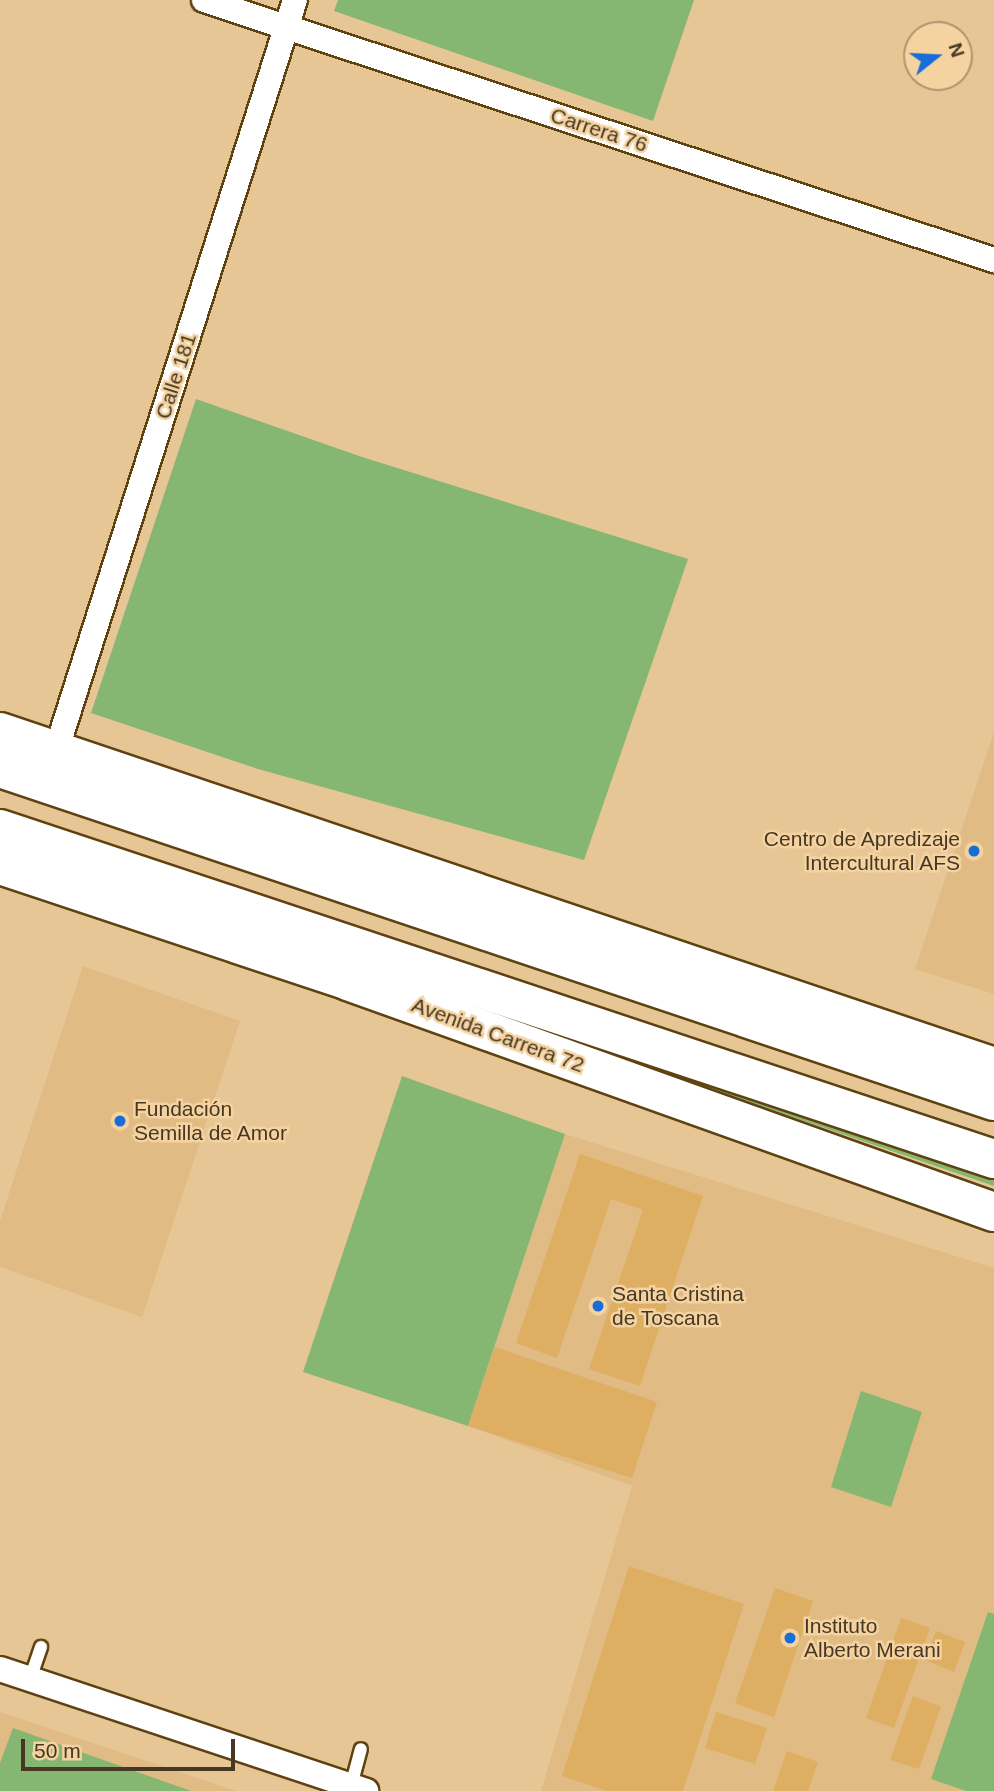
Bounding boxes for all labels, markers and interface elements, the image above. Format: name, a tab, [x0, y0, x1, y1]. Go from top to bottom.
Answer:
north arrow	[903, 21, 973, 91]
text: N	[944, 40, 969, 60]
street label: Carrera 76	[547, 103, 651, 157]
street label: Calle 181	[150, 330, 202, 422]
place label: Centro de Apredizaje Intercultural AFS	[763, 826, 960, 876]
marker: Centro de Apredizaje Intercultural AFS	[966, 843, 982, 859]
street label: Avenida Carrera 72	[408, 992, 588, 1078]
place label: Fundación Semilla de Amor	[134, 1096, 288, 1146]
marker: Fundación Semilla de Amor	[112, 1113, 128, 1129]
place label: Santa Cristina de Toscana	[612, 1281, 744, 1331]
marker: Santa Cristina de Toscana	[590, 1298, 606, 1314]
place label: Instituto Alberto Merani	[804, 1613, 941, 1663]
marker: Instituto Alberto Merani	[782, 1630, 798, 1646]
scale bar	[24, 1724, 238, 1768]
text: 50 m	[34, 1739, 81, 1762]

